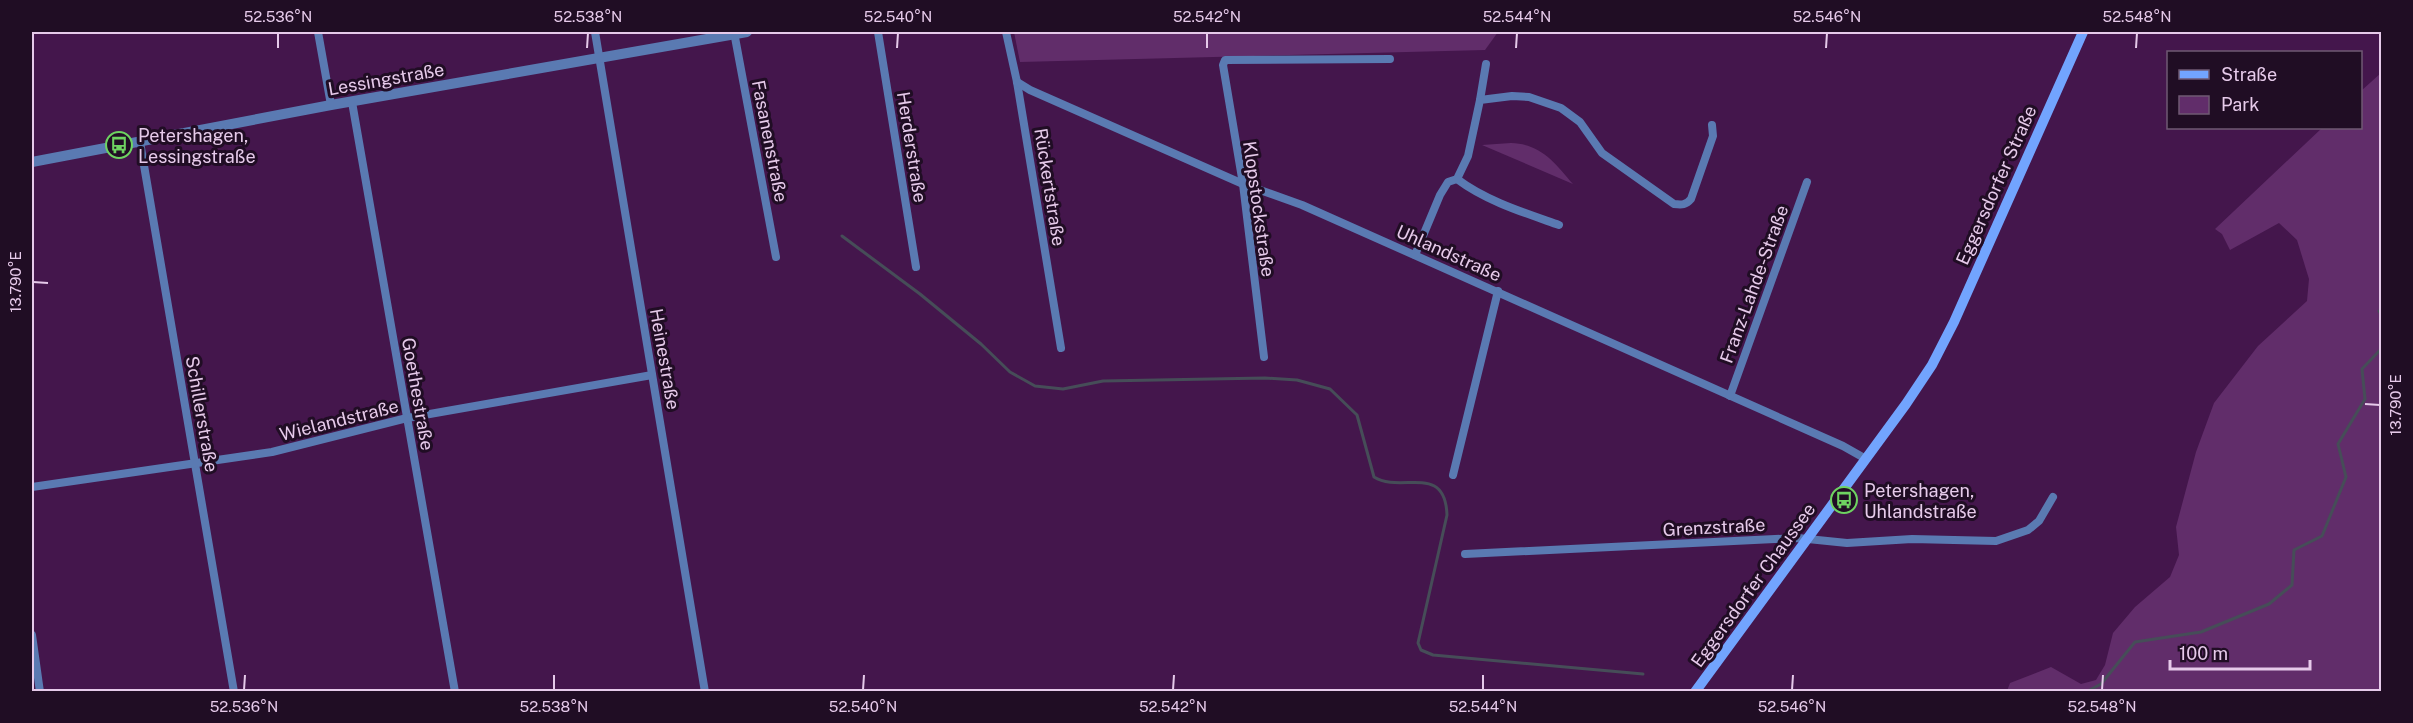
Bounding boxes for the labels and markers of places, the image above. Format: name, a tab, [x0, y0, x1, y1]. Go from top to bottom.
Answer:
place label: Petershagen, Lessingstraße	[138, 125, 256, 167]
bus stop icon: Petershagen, Lessingstraße	[104, 130, 134, 160]
place label: Petershagen, Uhlandstraße	[1864, 480, 1977, 522]
bus stop icon: Petershagen, Uhlandstraße	[1829, 485, 1859, 515]

